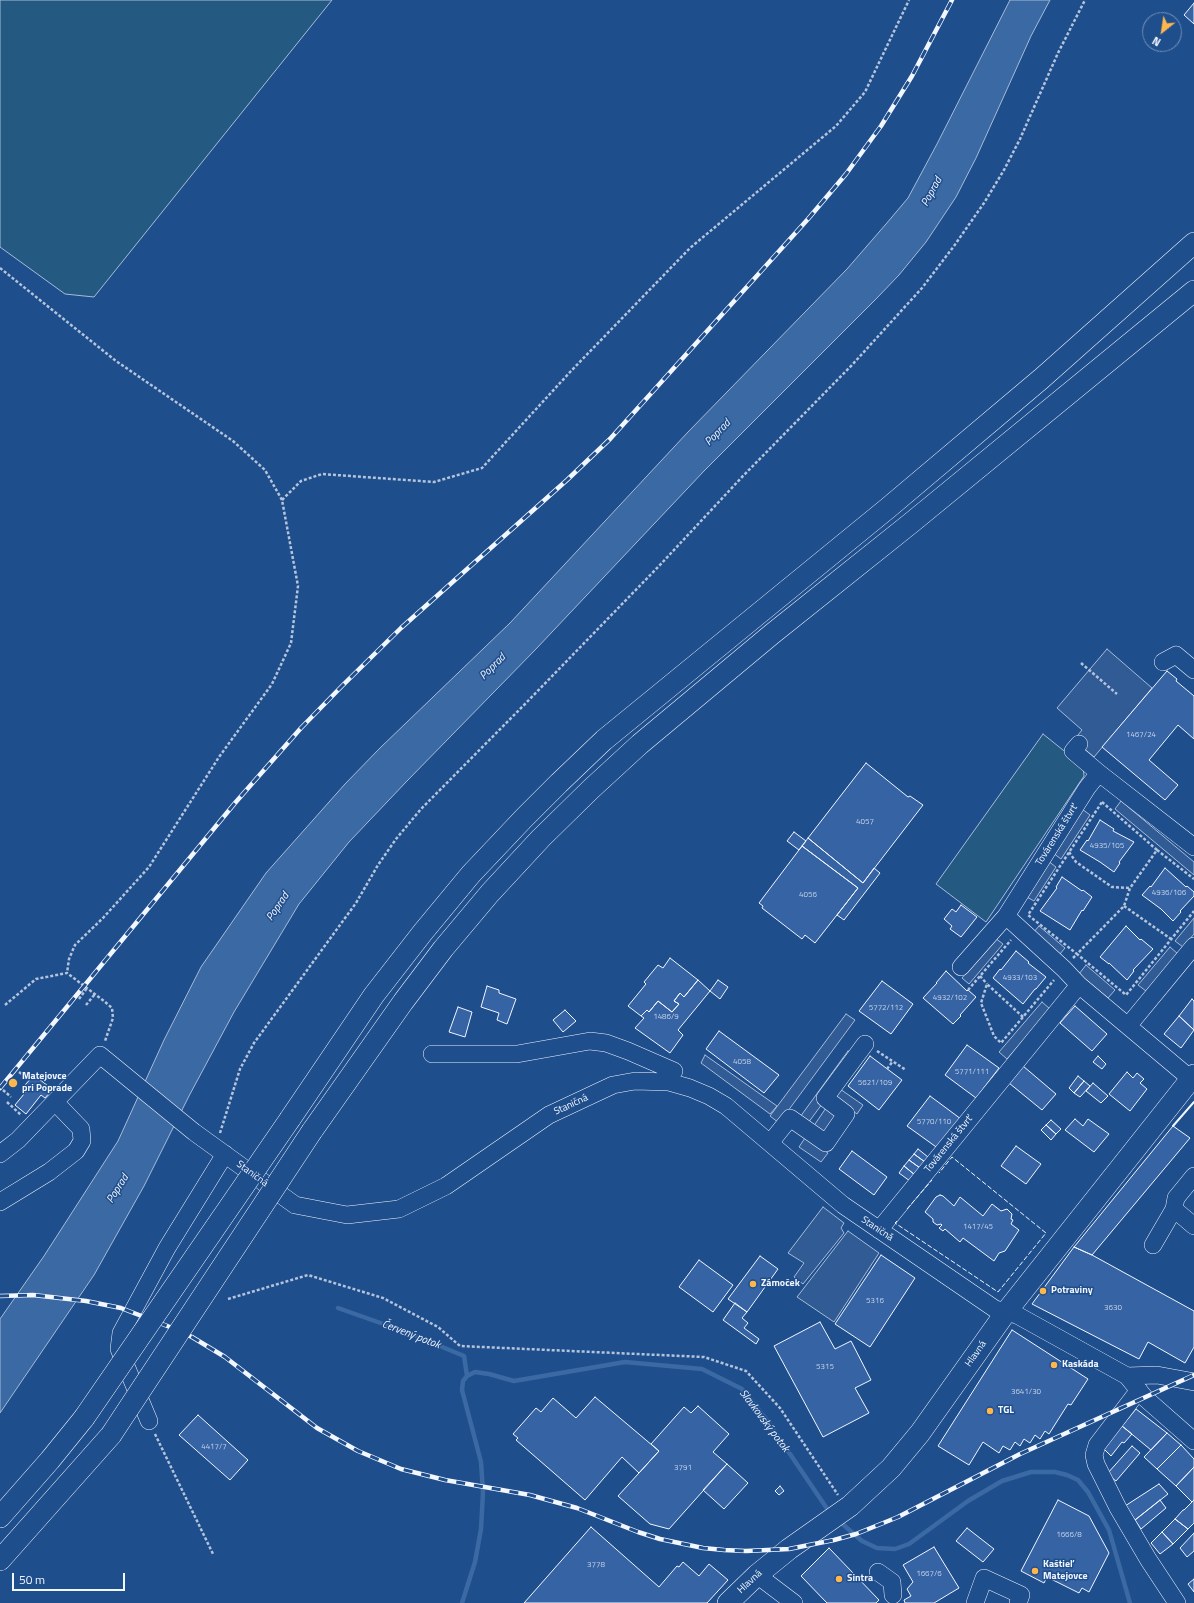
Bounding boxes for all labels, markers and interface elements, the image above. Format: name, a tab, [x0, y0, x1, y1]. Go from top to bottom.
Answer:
north arrow	[1142, 12, 1182, 52]
text: N	[1149, 33, 1164, 50]
water label: Poprad	[919, 175, 945, 209]
water label: Poprad	[702, 417, 734, 449]
water label: Poprad	[477, 651, 509, 683]
house number: 1467/24	[1126, 730, 1156, 740]
street label: Továrenská štvrť	[1033, 802, 1081, 868]
house number: 4057	[856, 817, 874, 827]
house number: 4935/105	[1090, 841, 1124, 851]
house number: 4936/106	[1152, 888, 1186, 898]
water label: Poprad	[264, 890, 292, 924]
house number: 4056	[799, 890, 817, 900]
house number: 4933/103	[1003, 973, 1037, 983]
house number: 4932/102	[933, 993, 967, 1003]
house number: 5772/112	[869, 1003, 903, 1013]
house number: 1486/9	[653, 1012, 679, 1022]
house number: 4058	[733, 1057, 751, 1067]
house number: 5771/111	[955, 1067, 989, 1077]
place label: Matejovce pri Poprade	[22, 1071, 72, 1094]
marker: Matejovce pri Poprade	[7, 1077, 19, 1089]
house number: 5621/109	[858, 1078, 892, 1088]
street label: Staničná	[552, 1092, 590, 1118]
street label: Továrenská štvrť	[922, 1113, 976, 1175]
house number: 5770/110	[917, 1117, 951, 1127]
street label: Staničná	[234, 1159, 270, 1189]
water label: Poprad	[104, 1172, 132, 1206]
street label: Staničná	[859, 1214, 895, 1244]
house number: 1417/45	[963, 1222, 993, 1232]
place label: Zámoček	[761, 1278, 800, 1290]
marker: Zámoček	[748, 1279, 758, 1289]
place label: Potraviny	[1051, 1285, 1093, 1297]
marker: Potraviny	[1038, 1286, 1048, 1296]
house number: 5316	[866, 1296, 884, 1306]
house number: 3630	[1104, 1303, 1122, 1313]
water label: Červený potok	[380, 1318, 442, 1352]
street label: Hlavná	[963, 1339, 989, 1369]
place label: Kaskáda	[1062, 1359, 1099, 1371]
marker: Kaskáda	[1049, 1360, 1059, 1370]
house number: 5315	[816, 1362, 834, 1372]
water label: Slavkovský potok	[736, 1387, 792, 1455]
house number: 3641/30	[1011, 1387, 1041, 1397]
place label: TGL	[998, 1405, 1014, 1417]
marker: TGL	[985, 1406, 995, 1416]
house number: 4417/7	[201, 1442, 227, 1452]
house number: 3791	[674, 1463, 692, 1473]
house number: 1666/8	[1056, 1530, 1082, 1540]
place label: Kaštieľ Matejovce	[1043, 1559, 1088, 1582]
house number: 3778	[587, 1560, 605, 1570]
scale bar	[14, 1565, 127, 1591]
marker: Kaštieľ Matejovce	[1030, 1566, 1040, 1576]
street label: Hlavná	[735, 1568, 765, 1596]
house number: 1667/6	[916, 1569, 942, 1579]
text: 50 m	[19, 1570, 45, 1589]
place label: Sintra	[847, 1573, 873, 1585]
marker: Sintra	[834, 1574, 844, 1584]

